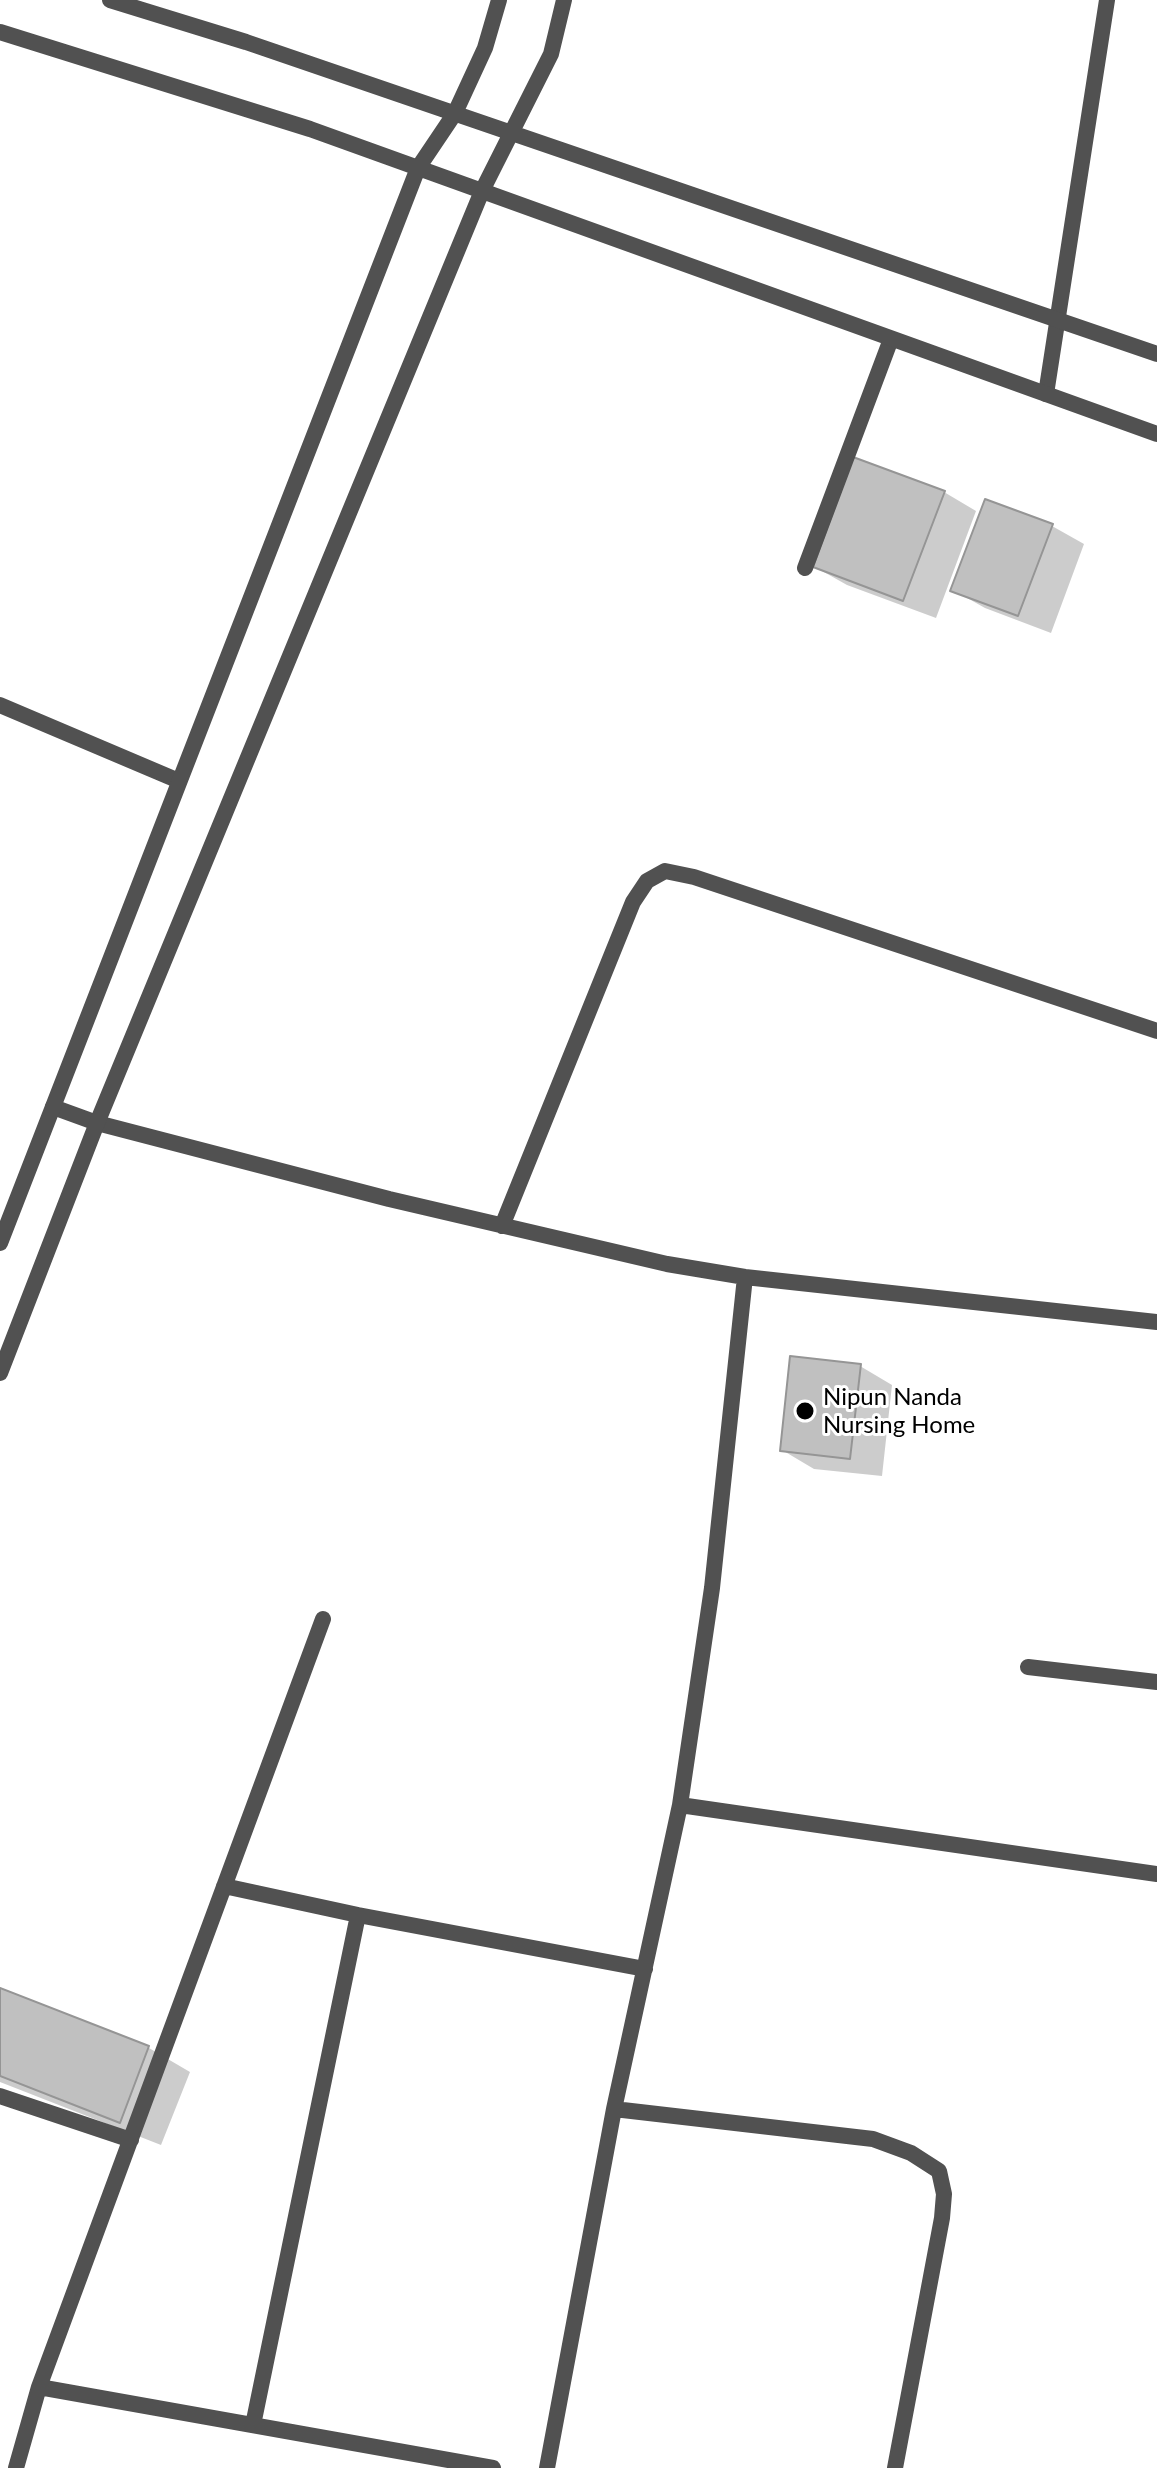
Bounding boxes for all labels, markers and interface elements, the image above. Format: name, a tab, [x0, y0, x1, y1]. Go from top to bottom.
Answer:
place label: Nipun Nanda Nursing Home	[823, 1383, 975, 1439]
marker: Nipun Nanda Nursing Home	[794, 1400, 816, 1422]

